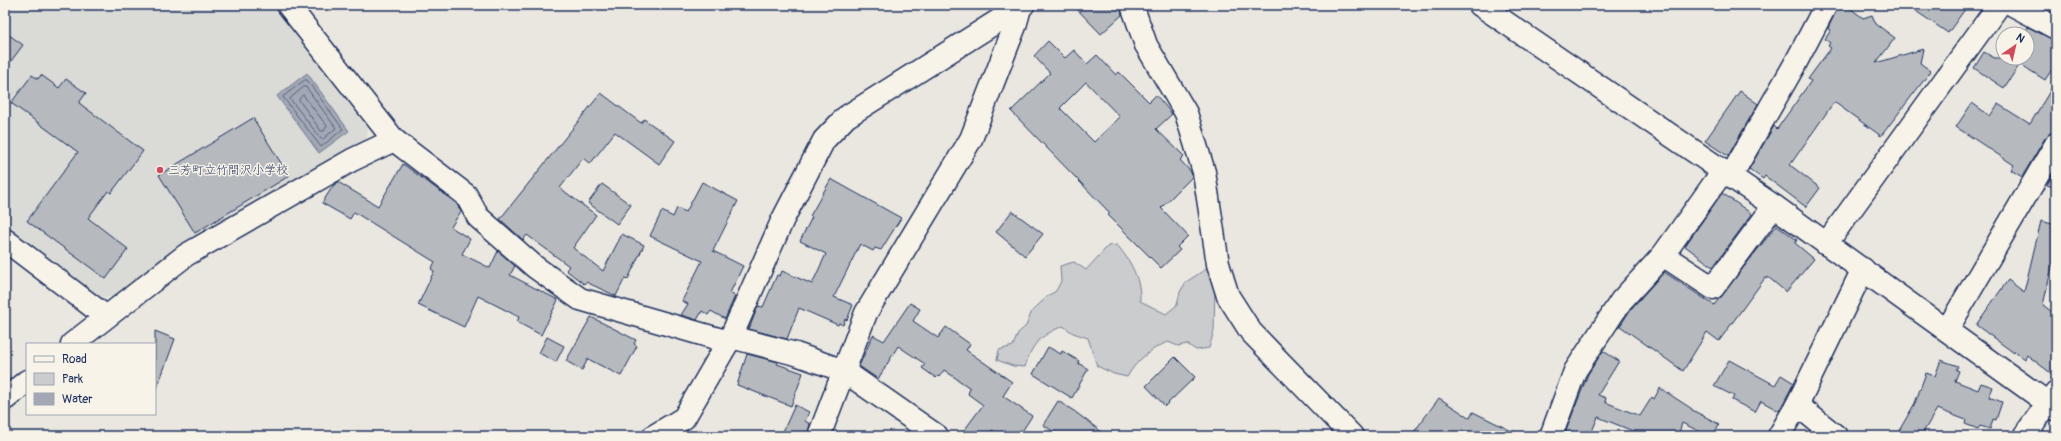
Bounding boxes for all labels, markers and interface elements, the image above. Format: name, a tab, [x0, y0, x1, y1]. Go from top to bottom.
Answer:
north arrow	[1995, 26, 2035, 66]
text: N	[2014, 31, 2027, 46]
place label: 三芳町立竹間沢小学校	[168, 163, 288, 178]
marker: 三芳町立竹間沢小学校	[155, 165, 165, 175]
legend	[26, 343, 156, 415]
text: Road	[62, 352, 87, 367]
text: Park	[62, 372, 83, 387]
text: Water	[62, 392, 93, 407]

